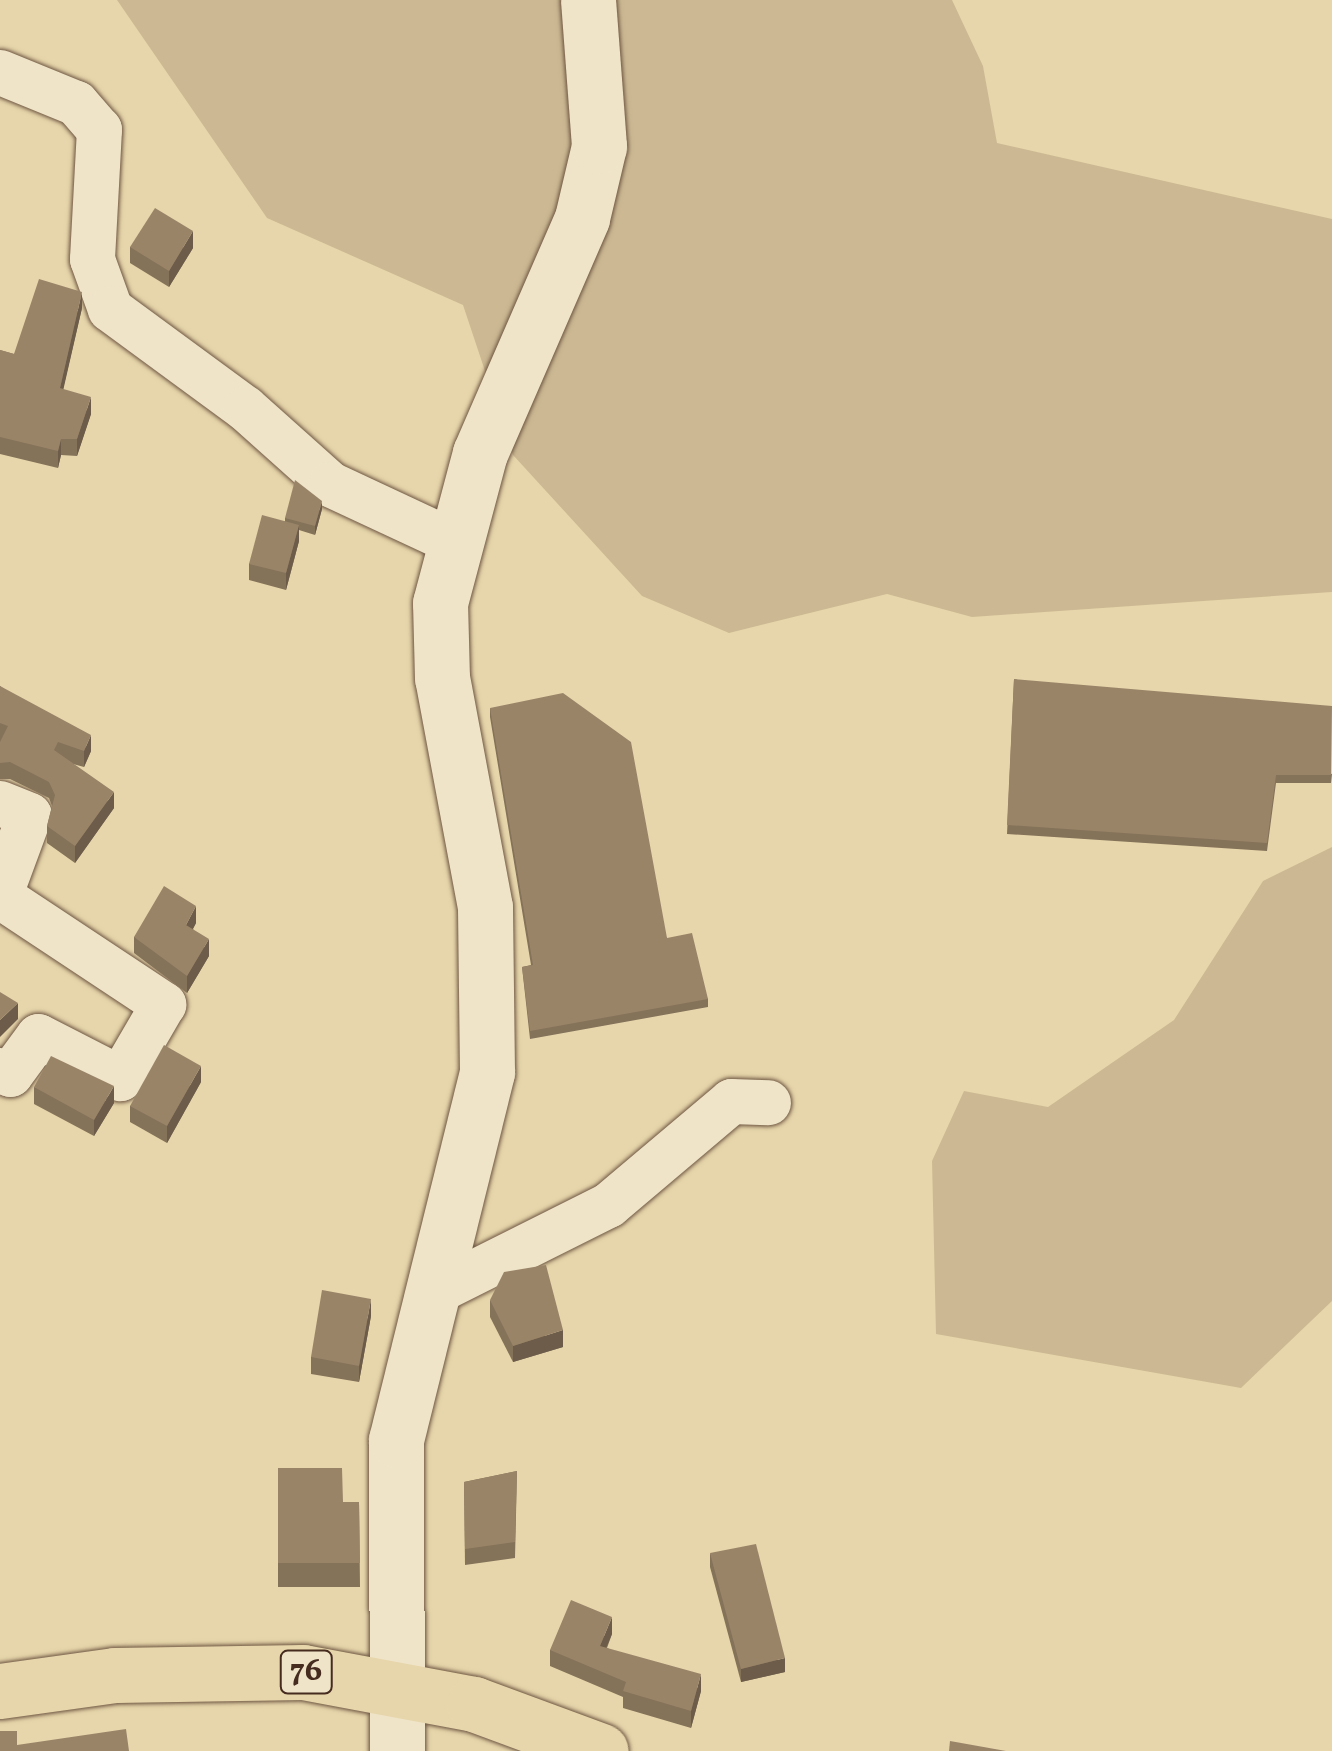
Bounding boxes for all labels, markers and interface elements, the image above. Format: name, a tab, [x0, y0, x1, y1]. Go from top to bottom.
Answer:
road number: 76	[278, 1645, 334, 1699]

